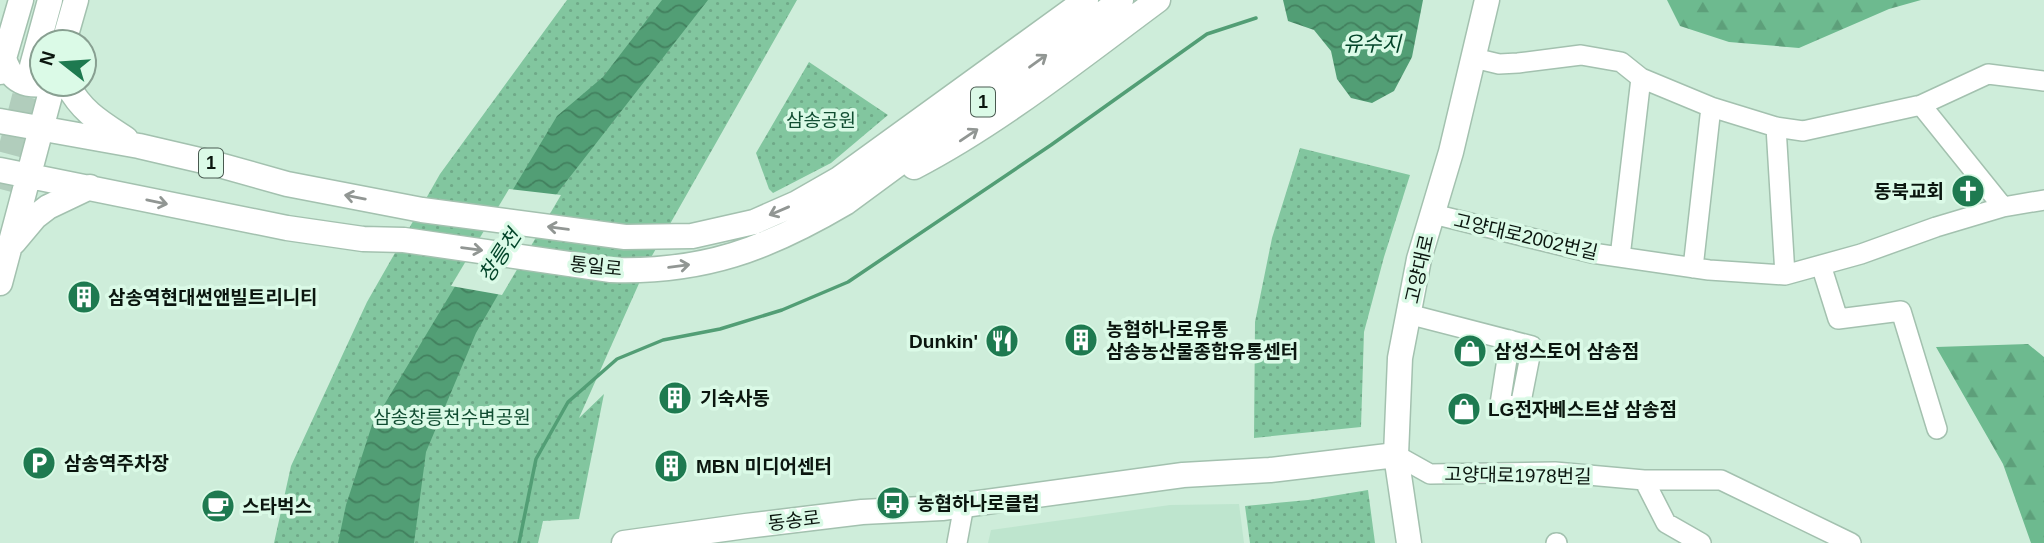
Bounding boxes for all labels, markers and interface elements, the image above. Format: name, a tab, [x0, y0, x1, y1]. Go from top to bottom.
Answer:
north arrow	[28, 28, 98, 98]
water label: 유수지	[1343, 32, 1403, 55]
text: N	[35, 49, 59, 68]
one-way arrow	[1028, 54, 1047, 68]
road number: 1	[971, 88, 995, 116]
park label: 삼송공원	[786, 110, 856, 131]
one-way arrow	[959, 128, 978, 142]
road number: 1	[199, 148, 223, 178]
church icon: 동북교회	[1949, 172, 1987, 210]
place label: 동북교회	[1874, 181, 1944, 202]
one-way arrow	[344, 190, 367, 203]
one-way arrow	[145, 196, 168, 209]
one-way arrow	[769, 205, 791, 218]
street label: 고양대로2002번길	[1452, 210, 1600, 263]
one-way arrow	[547, 221, 569, 234]
water label: 창릉천	[474, 223, 526, 286]
street label: 고양대로	[1401, 233, 1438, 306]
one-way arrow	[460, 243, 483, 256]
street label: 통일로	[569, 253, 623, 280]
one-way arrow	[667, 260, 690, 273]
building icon: 삼송역현대썬앤빌트리니티	[65, 278, 103, 316]
place label: 삼송역현대썬앤빌트리니티	[108, 287, 318, 308]
place label: 농협하나로유통 삼송농산물종합유통센터	[1106, 319, 1298, 362]
building icon: 농협하나로유통 삼송농산물종합유통센터	[1062, 321, 1100, 359]
restaurant icon: Dunkin'	[983, 322, 1021, 360]
place label: Dunkin'	[909, 331, 978, 352]
shop icon: 삼성스토어 삼송점	[1451, 332, 1489, 370]
place label: 삼성스토어 삼송점	[1494, 341, 1639, 362]
building icon: 기숙사동	[656, 379, 694, 417]
place label: 기숙사동	[700, 388, 770, 409]
shop icon: LG전자베스트샵 삼송점	[1445, 390, 1483, 428]
place label: LG전자베스트샵 삼송점	[1488, 399, 1677, 420]
park label: 삼송창릉천수변공원	[373, 407, 531, 428]
parking icon: 삼송역주차장	[20, 444, 58, 482]
building icon: MBN 미디어센터	[652, 447, 690, 485]
place label: 삼송역주차장	[64, 453, 169, 474]
place label: MBN 미디어센터	[696, 456, 832, 477]
street label: 고양대로1978번길	[1444, 464, 1592, 487]
bus stop icon: 농협하나로클럽	[874, 484, 912, 522]
cafe icon: 스타벅스	[199, 487, 237, 525]
place label: 농협하나로클럽	[917, 493, 1039, 514]
place label: 스타벅스	[242, 496, 312, 517]
street label: 동송로	[767, 507, 821, 534]

